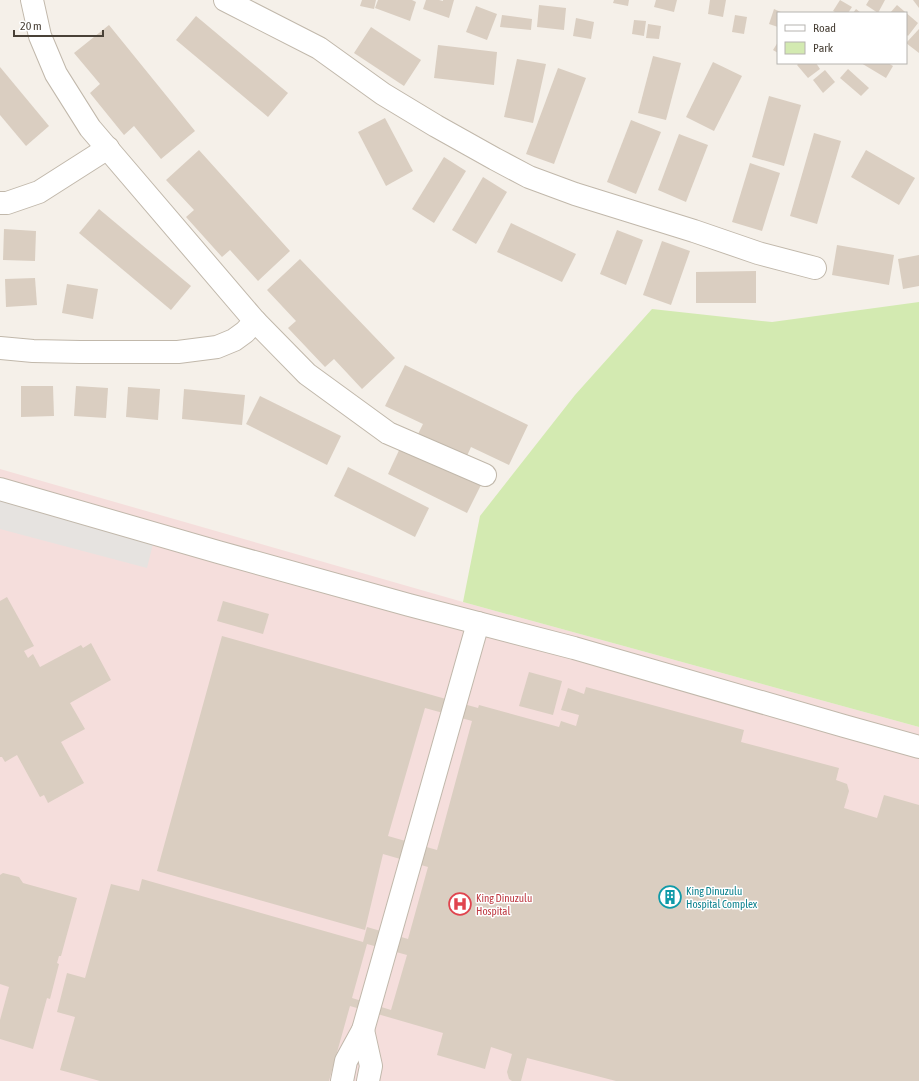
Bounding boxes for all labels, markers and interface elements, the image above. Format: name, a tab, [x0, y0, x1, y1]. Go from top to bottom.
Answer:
scale bar	[14, 12, 103, 38]
legend	[777, 12, 907, 64]
text: 20 m	[20, 19, 42, 33]
text: Road	[813, 21, 836, 35]
text: Park	[813, 41, 834, 55]
building icon: King Dinuzulu Hospital Complex	[657, 884, 683, 910]
place label: King Dinuzulu Hospital Complex	[686, 885, 758, 910]
hospital icon: King Dinuzulu Hospital	[447, 891, 473, 917]
place label: King Dinuzulu Hospital	[476, 892, 532, 917]

